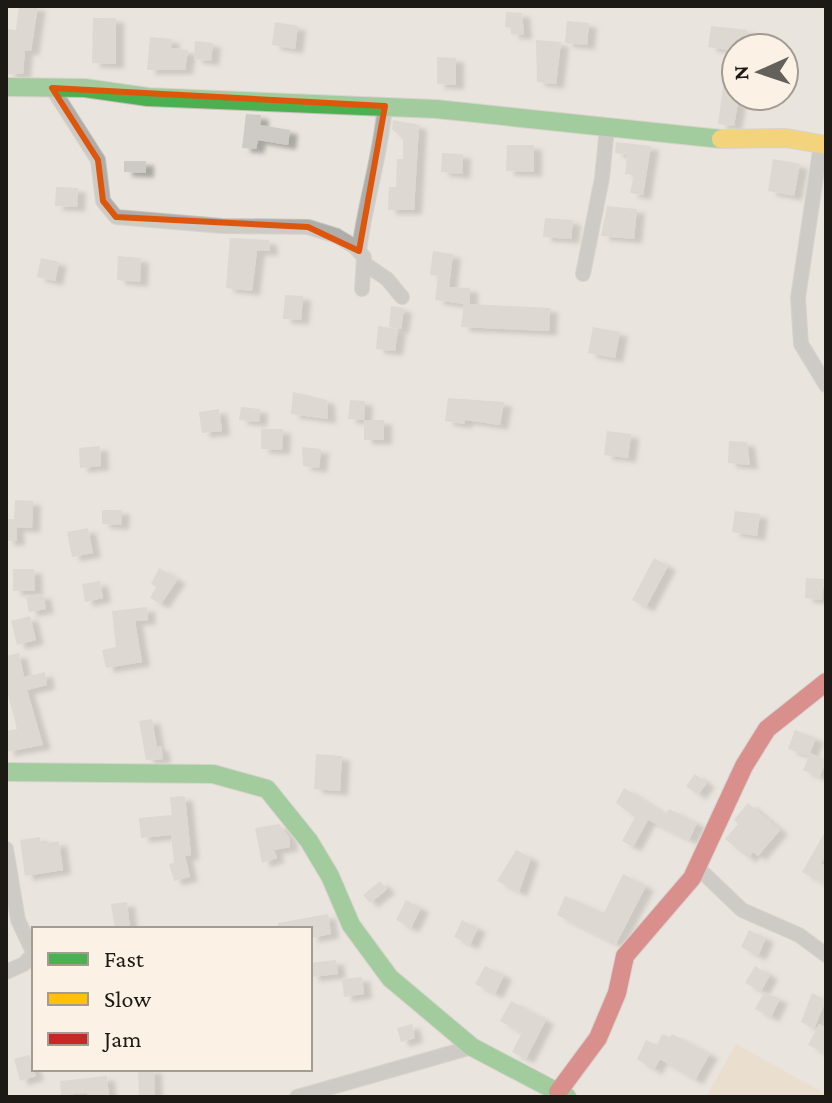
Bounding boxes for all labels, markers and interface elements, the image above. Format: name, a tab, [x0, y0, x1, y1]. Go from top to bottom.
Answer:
north arrow	[720, 32, 800, 112]
text: N	[728, 65, 753, 81]
legend	[32, 927, 312, 1071]
text: Fast	[104, 945, 145, 972]
text: Slow	[104, 985, 151, 1012]
text: Jam	[102, 1025, 142, 1052]

